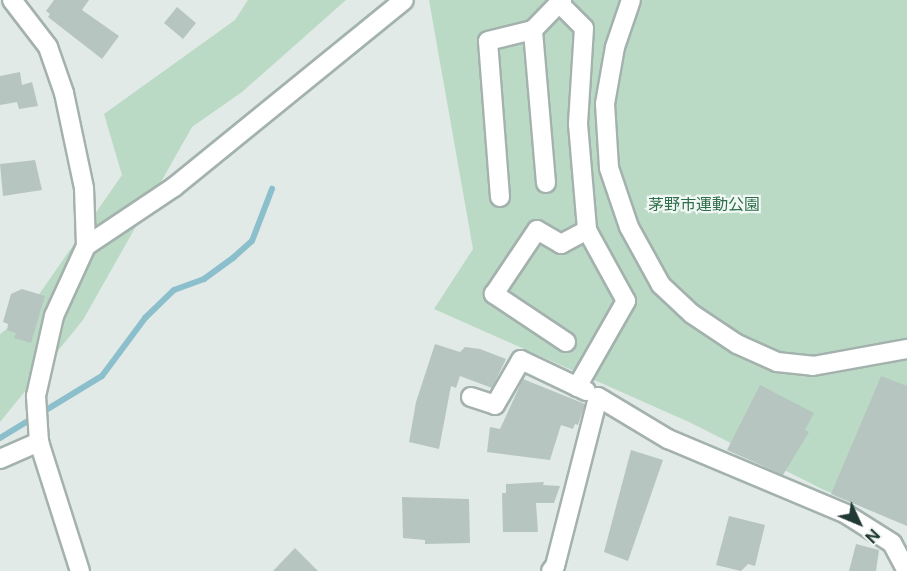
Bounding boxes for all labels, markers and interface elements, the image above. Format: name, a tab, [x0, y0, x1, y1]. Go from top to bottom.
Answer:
park label: 茅野市運動公園	[648, 195, 760, 215]
north arrow	[829, 493, 889, 553]
text: N	[861, 525, 883, 547]

